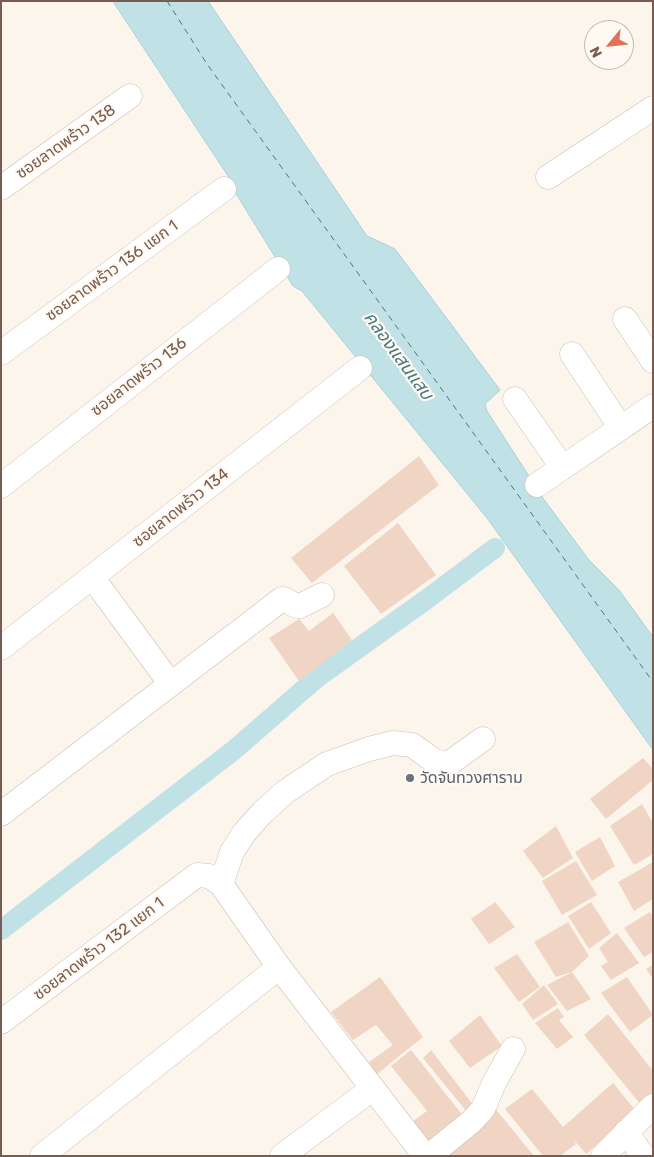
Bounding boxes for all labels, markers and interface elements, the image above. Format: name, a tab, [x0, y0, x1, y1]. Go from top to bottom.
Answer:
north arrow	[584, 20, 634, 70]
text: N	[586, 43, 606, 60]
street label: ซอยลาดพร้าว 138	[13, 101, 119, 183]
street label: ซอยลาดพร้าว 136 แยก 1	[42, 217, 182, 325]
water label: คลองแสนแสบ	[359, 308, 437, 404]
street label: ซอยลาดพร้าว 136	[87, 334, 191, 420]
street label: ซอยลาดพร้าว 134	[129, 465, 233, 551]
place label: วัดจันทวงศาราม	[420, 768, 523, 788]
marker: วัดจันทวงศาราม	[404, 772, 416, 784]
street label: ซอยลาดพร้าว 132 แยก 1	[30, 894, 168, 1004]

